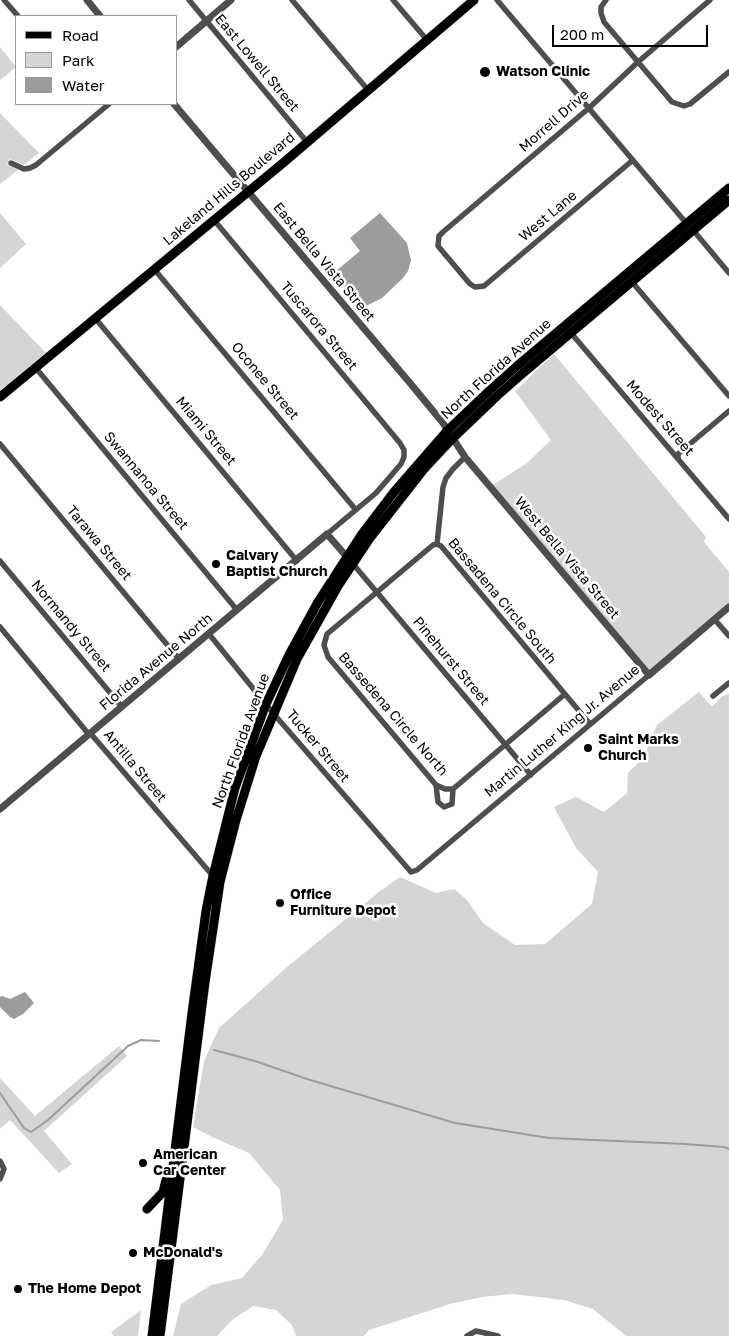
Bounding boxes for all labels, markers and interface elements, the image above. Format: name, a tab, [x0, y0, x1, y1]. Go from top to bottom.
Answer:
street label: East Lowell Street	[211, 11, 303, 115]
legend	[15, 15, 178, 105]
scale bar	[554, 15, 710, 47]
text: 200 m	[560, 25, 604, 43]
text: Road	[62, 26, 99, 44]
text: Park	[62, 51, 94, 69]
place label: Watson Clinic	[496, 64, 590, 80]
marker: Watson Clinic	[478, 65, 492, 79]
text: Water	[62, 76, 105, 94]
street label: Morrell Drive	[516, 86, 592, 156]
street label: Lakeland Hills Boulevard	[160, 129, 298, 249]
street label: West Lane	[516, 187, 580, 245]
street label: East Bella Vista Street	[269, 199, 379, 325]
street label: Tuscarora Street	[277, 278, 361, 374]
street label: North Florida Avenue	[438, 315, 554, 423]
street label: Oconee Street	[228, 339, 302, 423]
street label: Modest Street	[622, 377, 698, 459]
street label: Miami Street	[172, 393, 240, 469]
street label: Swannanoa Street	[100, 429, 192, 533]
street label: West Bella Vista Street	[511, 493, 623, 623]
street label: Tarawa Street	[63, 502, 135, 584]
street label: Bassadena Circle South	[444, 535, 560, 667]
place label: Calvary Baptist Church	[226, 548, 327, 580]
marker: Calvary Baptist Church	[210, 558, 222, 570]
street label: Normandy Street	[28, 577, 114, 675]
street label: Florida Avenue North	[96, 610, 216, 714]
street label: Pinehurst Street	[409, 613, 493, 709]
street label: Bassedena Circle North	[335, 649, 451, 779]
street label: Martin Luther King Jr. Avenue	[481, 661, 643, 801]
street label: North Florida Avenue	[209, 671, 273, 811]
street label: Tucker Street	[283, 706, 353, 786]
street label: Antilla Street	[100, 727, 170, 805]
place label: Saint Marks Church	[598, 732, 679, 764]
marker: Saint Marks Church	[582, 742, 594, 754]
place label: Office Furniture Depot	[290, 887, 396, 920]
marker: Office Furniture Depot	[274, 897, 286, 909]
place label: American Car Center	[153, 1147, 226, 1180]
marker: American Car Center	[137, 1157, 149, 1169]
place label: McDonald's	[143, 1245, 223, 1261]
marker: McDonald's	[127, 1247, 139, 1259]
place label: The Home Depot	[28, 1281, 141, 1297]
marker: The Home Depot	[12, 1283, 24, 1295]

